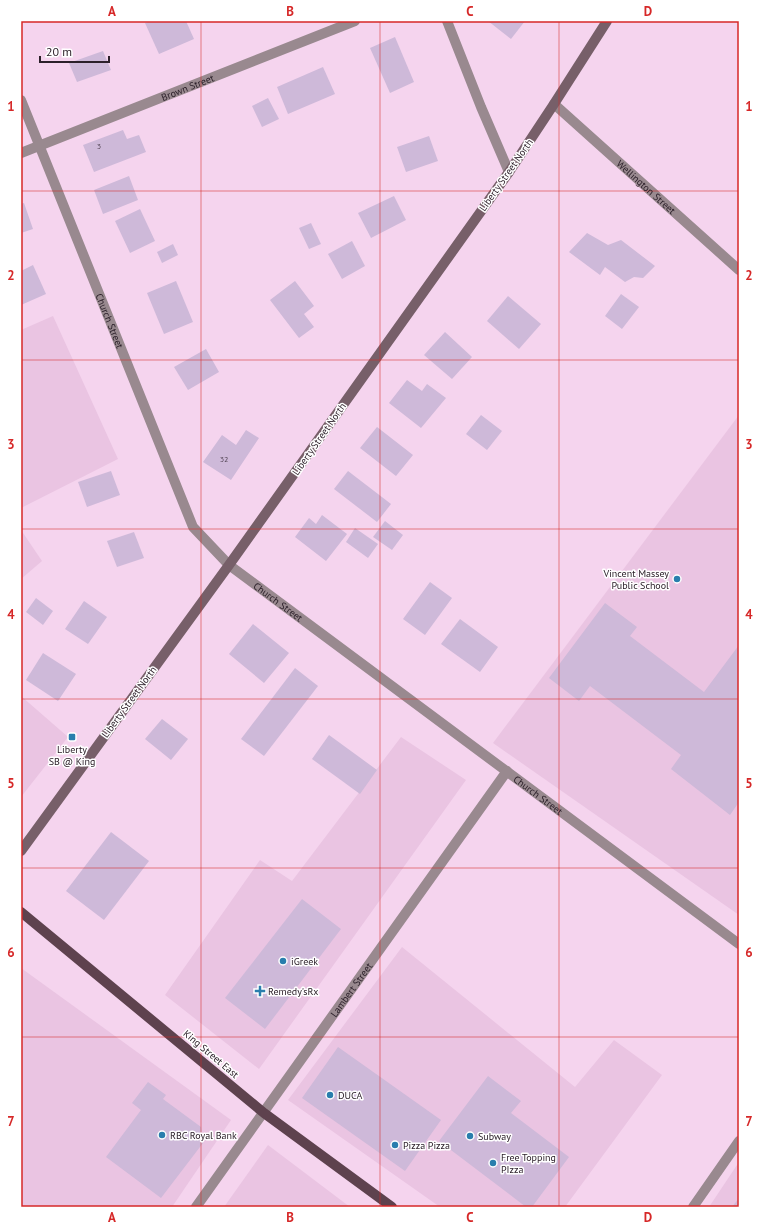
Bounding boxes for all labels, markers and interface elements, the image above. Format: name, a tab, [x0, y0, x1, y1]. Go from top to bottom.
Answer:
text: A	[108, 3, 116, 20]
text: B	[286, 3, 294, 20]
text: C	[466, 3, 474, 20]
text: D	[644, 3, 652, 20]
scale bar	[40, 38, 109, 64]
text: 20 m	[46, 44, 72, 59]
street label: Brown Street	[159, 71, 216, 103]
text: 1	[7, 98, 15, 115]
text: 1	[745, 98, 753, 115]
street label: Liberty Street North	[476, 136, 536, 214]
house number: 3	[97, 141, 101, 151]
street label: Wellington Street	[614, 157, 679, 217]
text: 2	[7, 267, 15, 284]
text: 2	[745, 267, 753, 284]
street label: Church Street	[93, 291, 127, 351]
street label: Liberty Street North	[289, 400, 349, 478]
text: 3	[7, 436, 15, 453]
text: 3	[745, 436, 753, 453]
house number: 32	[220, 454, 228, 464]
place label: Vincent Massey Public School	[602, 567, 669, 592]
marker: Vincent Massey Public School	[672, 574, 682, 584]
street label: Church Street	[251, 579, 306, 625]
text: 4	[7, 606, 15, 623]
text: 4	[745, 606, 753, 623]
street label: Liberty Street North	[99, 664, 159, 740]
marker: Liberty SB @ King	[67, 732, 77, 742]
place label: Liberty SB @ King	[49, 743, 95, 768]
street label: Church Street	[511, 772, 566, 818]
text: 5	[7, 775, 15, 792]
text: 5	[745, 775, 753, 792]
text: 6	[7, 944, 15, 961]
text: 6	[745, 944, 753, 961]
place label: iGreek	[291, 955, 318, 968]
marker: iGreek	[278, 956, 288, 966]
street label: Lambert Street	[327, 959, 375, 1019]
place label: Remedy'sRx	[268, 985, 318, 998]
marker: Remedy'sRx	[255, 986, 265, 996]
street label: King Street East	[181, 1027, 242, 1081]
place label: DUCA	[338, 1089, 362, 1102]
marker: DUCA	[325, 1090, 335, 1100]
text: 7	[7, 1113, 15, 1130]
text: 7	[745, 1113, 753, 1130]
place label: RBC Royal Bank	[170, 1129, 237, 1142]
marker: RBC Royal Bank	[157, 1130, 167, 1140]
place label: Subway	[478, 1130, 511, 1143]
marker: Subway	[465, 1131, 475, 1141]
place label: Pizza Pizza	[403, 1139, 450, 1152]
marker: Pizza Pizza	[390, 1140, 400, 1150]
place label: Free Topping PIzza	[501, 1151, 556, 1176]
marker: Free Topping PIzza	[488, 1158, 498, 1168]
text: A	[108, 1209, 116, 1226]
text: B	[286, 1209, 294, 1226]
text: C	[466, 1209, 474, 1226]
text: D	[644, 1209, 652, 1226]

